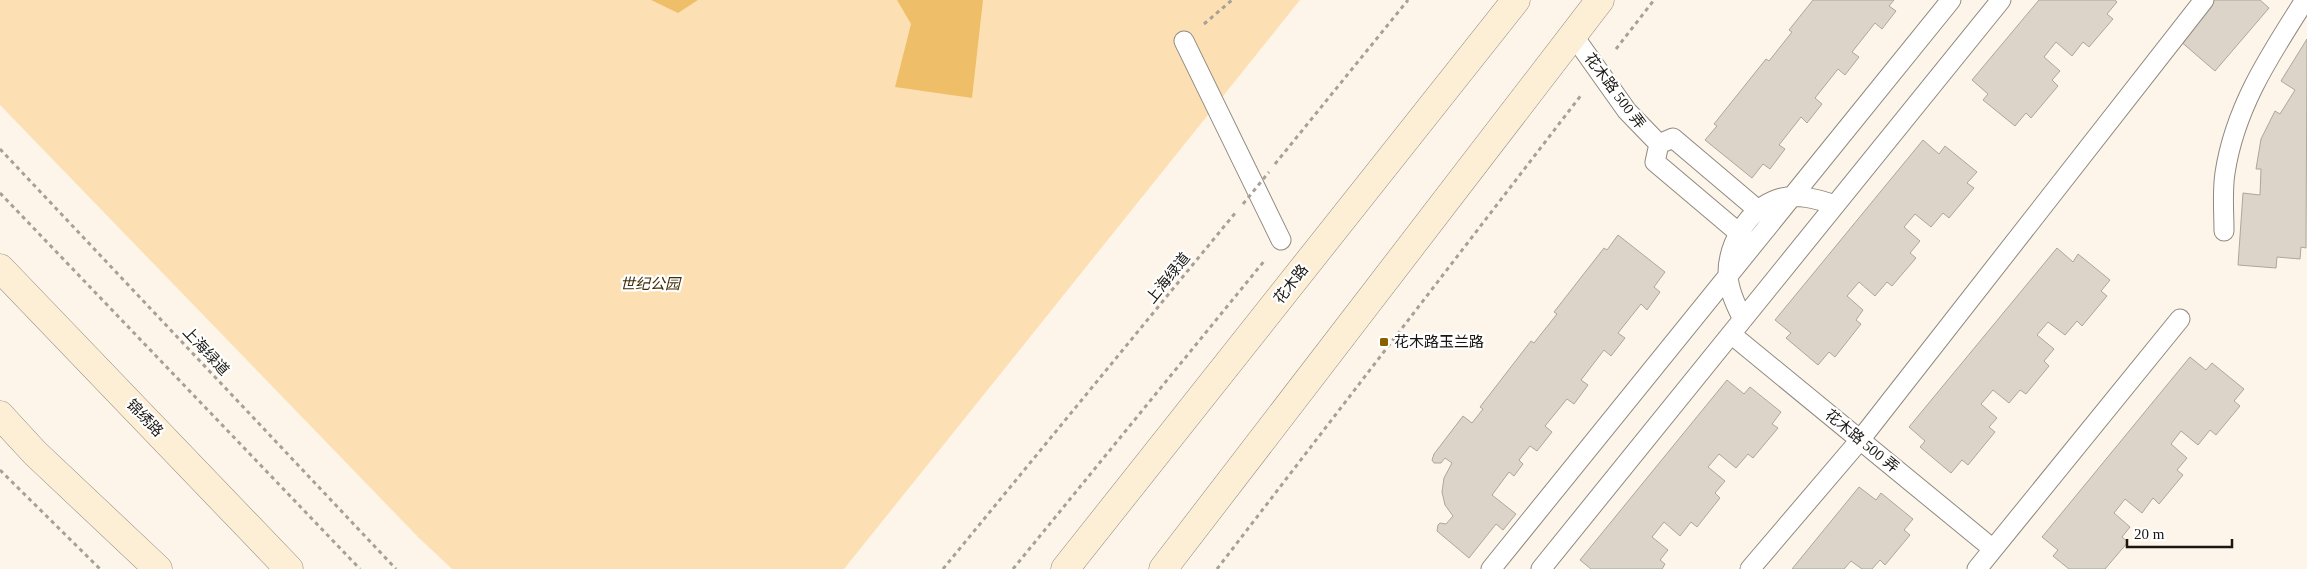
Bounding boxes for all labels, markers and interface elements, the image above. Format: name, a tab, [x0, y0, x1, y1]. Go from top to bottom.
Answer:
street label: 花木路 500 弄	[1582, 50, 1648, 132]
street label: 上海绿道	[1143, 250, 1193, 306]
street label: 花木路	[1271, 261, 1311, 307]
park label: 世纪公园	[620, 276, 682, 292]
street label: 上海绿道	[180, 324, 232, 378]
place label: 花木路玉兰路	[1394, 334, 1484, 350]
marker: 花木路玉兰路	[1378, 336, 1390, 348]
street label: 锦绣路	[124, 396, 166, 440]
street label: 花木路 500 弄	[1822, 406, 1902, 476]
scale bar	[2127, 516, 2232, 548]
text: 20 m	[2134, 526, 2165, 542]

